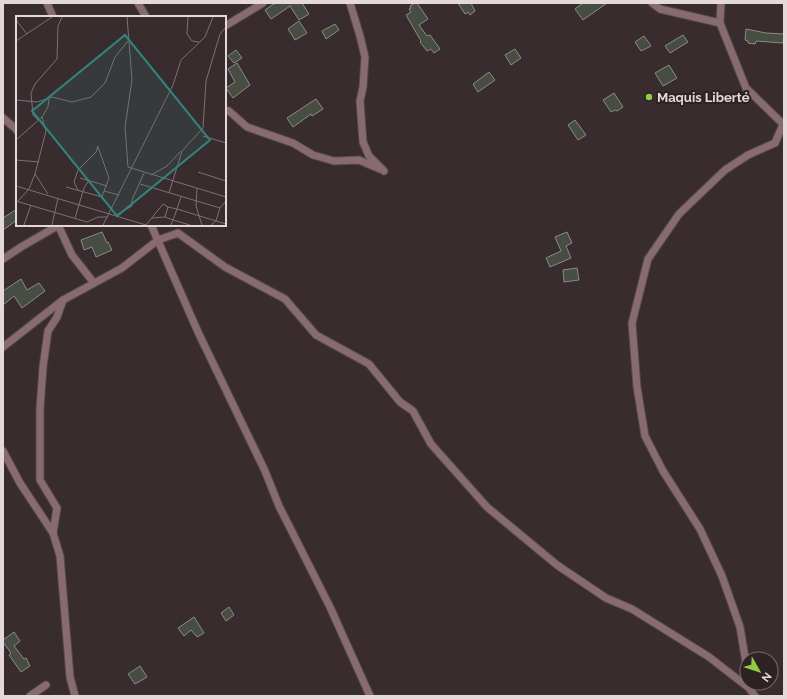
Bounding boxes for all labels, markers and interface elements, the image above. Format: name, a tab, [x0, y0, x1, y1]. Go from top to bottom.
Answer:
inset map	[16, 16, 226, 226]
place label: Maquis Liberté	[657, 90, 750, 105]
marker: Maquis Liberté	[644, 92, 654, 102]
north arrow	[739, 651, 779, 691]
text: N	[759, 670, 774, 684]

